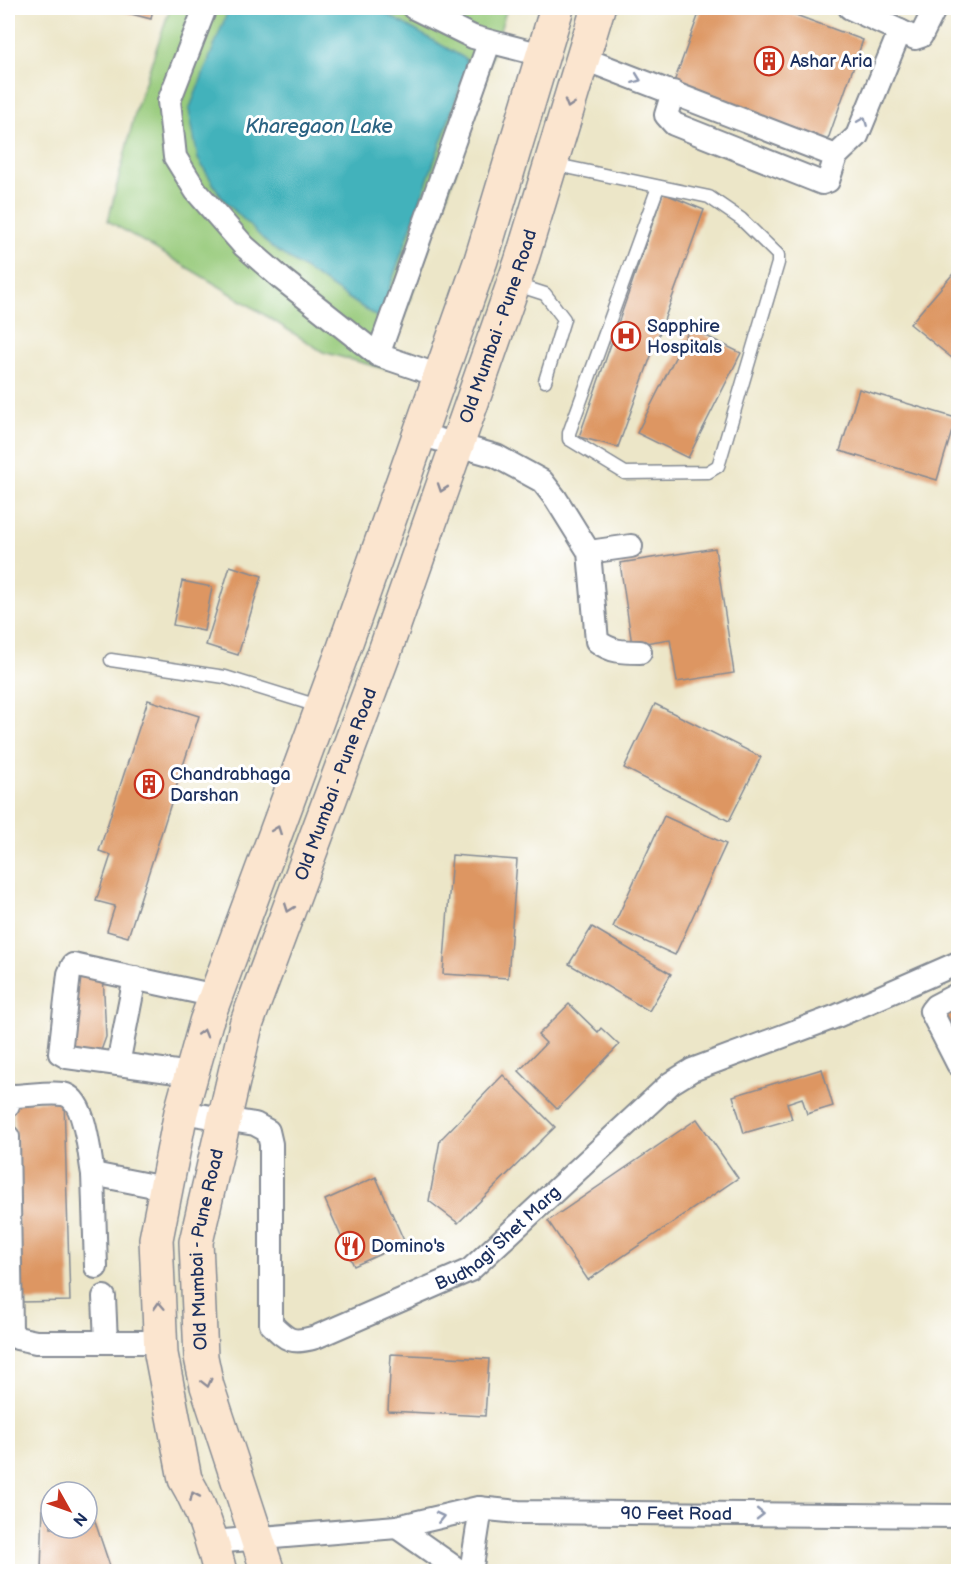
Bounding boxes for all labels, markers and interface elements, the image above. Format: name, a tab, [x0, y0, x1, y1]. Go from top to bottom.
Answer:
building icon: Ashar Aria	[753, 45, 785, 77]
place label: Ashar Aria	[790, 51, 873, 72]
one-way arrow	[631, 71, 642, 84]
one-way arrow	[563, 98, 576, 109]
water label: Kharegaon Lake	[245, 115, 393, 139]
one-way arrow	[856, 117, 868, 128]
street label: Old Mumbai - Pune Road	[455, 227, 541, 426]
place label: Sapphire Hospitals	[647, 316, 722, 358]
hospital icon: Sapphire Hospitals	[610, 320, 642, 352]
one-way arrow	[436, 482, 449, 493]
street label: Old Mumbai - Pune Road	[291, 685, 381, 883]
place label: Chandrabhaga Darshan	[170, 764, 291, 806]
building icon: Chandrabhaga Darshan	[133, 768, 165, 800]
one-way arrow	[270, 825, 282, 836]
one-way arrow	[284, 903, 297, 913]
one-way arrow	[196, 1028, 208, 1038]
street label: Old Mumbai - Pune Road	[186, 1147, 228, 1351]
street label: Budhagi Shet Marg	[432, 1182, 565, 1295]
restaurant icon: Domino's	[334, 1230, 366, 1262]
place label: Domino's	[371, 1236, 445, 1257]
one-way arrow	[152, 1301, 165, 1310]
one-way arrow	[200, 1378, 213, 1388]
north arrow	[39, 1480, 99, 1540]
one-way arrow	[189, 1492, 201, 1503]
street label: 90 Feet Road	[621, 1503, 732, 1525]
text: N	[68, 1508, 90, 1529]
one-way arrow	[755, 1508, 764, 1520]
one-way arrow	[435, 1511, 445, 1524]

